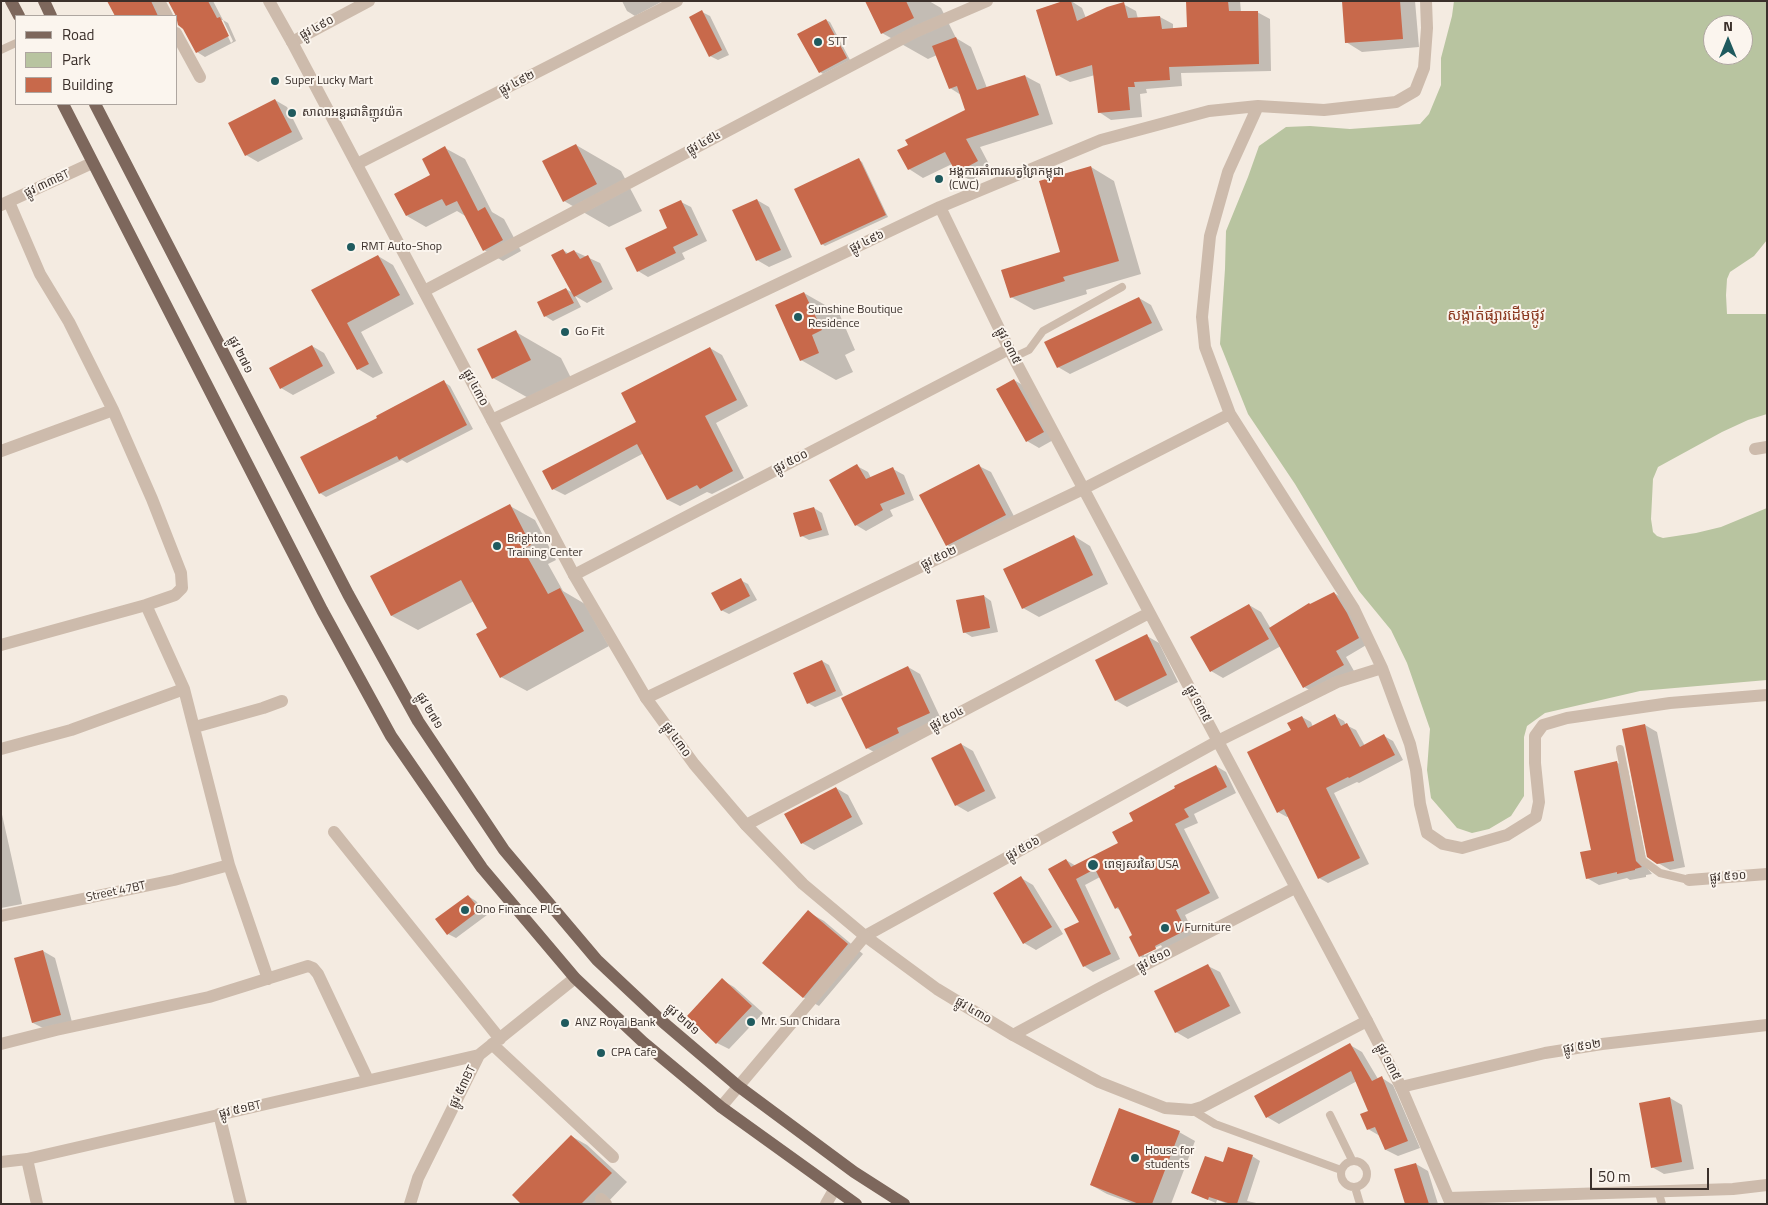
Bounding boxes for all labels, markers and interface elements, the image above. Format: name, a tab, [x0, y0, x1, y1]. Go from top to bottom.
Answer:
street label: ផ្លូវ ៤៩០	[297, 13, 337, 43]
legend	[15, 15, 178, 105]
north arrow	[1703, 15, 1753, 65]
text: N	[1723, 15, 1733, 36]
text: Road	[62, 23, 94, 46]
place label: STT	[828, 35, 847, 49]
marker: STT	[812, 36, 824, 48]
text: Park	[62, 48, 91, 71]
street label: ផ្លូវ ៤៩២	[497, 68, 537, 98]
text: Building	[62, 73, 113, 96]
place label: Super Lucky Mart	[285, 74, 373, 88]
marker: Super Lucky Mart	[269, 75, 281, 87]
place label: សាលាអន្តរជាតិញូវយ៉ក	[302, 106, 403, 120]
marker: សាលាអន្តរជាតិញូវយ៉ក	[286, 107, 298, 119]
street label: ផ្លូវ ៤៩៤	[684, 128, 724, 158]
place label: អង្គការគាំពារសត្វព្រៃកម្ពុជា (CWC)	[949, 165, 1064, 193]
street label: ផ្លូវ ៣៣BT	[22, 167, 72, 201]
marker: អង្គការគាំពារសត្វព្រៃកម្ពុជា (CWC)	[933, 173, 945, 185]
street label: ផ្លូវ ៤៩៦	[847, 228, 887, 256]
place label: RMT Auto-Shop	[361, 240, 442, 254]
marker: RMT Auto-Shop	[345, 241, 357, 253]
place label: Sunshine Boutique Residence	[808, 303, 903, 331]
district label: សង្កាត់ផ្សារដើមថ្កូវ	[1447, 307, 1545, 325]
marker: Sunshine Boutique Residence	[792, 311, 804, 323]
place label: Go Fit	[575, 325, 605, 339]
street label: ផ្លូវ ១៣៥	[993, 325, 1023, 367]
marker: Go Fit	[559, 326, 571, 338]
street label: ផ្លូវ ២៧១	[224, 334, 256, 376]
street label: ផ្លូវ ៤៣០	[459, 367, 491, 409]
street label: ផ្លូវ ៥០០	[771, 447, 811, 477]
place label: Brighton Training Center	[507, 532, 583, 560]
marker: Brighton Training Center	[491, 540, 503, 552]
street label: ផ្លូវ ៥០២	[919, 543, 959, 573]
street label: ផ្លូវ ១៣៥	[1182, 683, 1214, 725]
street label: ផ្លូវ ២៧១	[412, 690, 446, 732]
street label: ផ្លូវ ៥០៤	[927, 704, 967, 734]
street label: ផ្លូវ ៤៣០	[658, 720, 694, 760]
street label: ផ្លូវ ៥០៦	[1003, 834, 1043, 864]
marker: ពេទ្យសរសៃ USA	[1086, 858, 1100, 872]
place label: ពេទ្យសរសៃ USA	[1104, 858, 1179, 872]
street label: ផ្លូវ ៥១០	[1709, 869, 1747, 885]
street label: Street 47BT	[85, 879, 147, 905]
place label: Ono Finance PLC	[475, 903, 559, 917]
marker: Ono Finance PLC	[459, 904, 471, 916]
place label: V Furniture	[1175, 921, 1231, 935]
marker: V Furniture	[1159, 922, 1171, 934]
street label: ផ្លូវ ៥១០	[1134, 945, 1174, 975]
street label: ផ្លូវ ៤៣០	[952, 995, 994, 1027]
street label: ផ្លូវ ២៧១	[662, 1001, 702, 1039]
place label: Mr. Sun Chidara	[761, 1015, 840, 1029]
place label: ANZ Royal Bank	[575, 1016, 656, 1030]
marker: Mr. Sun Chidara	[745, 1016, 757, 1028]
marker: ANZ Royal Bank	[559, 1017, 571, 1029]
street label: ផ្លូវ ៥១២	[1562, 1037, 1602, 1057]
street label: ផ្លូវ ១៣៥	[1373, 1041, 1403, 1083]
place label: CPA Cafe	[611, 1046, 657, 1060]
marker: CPA Cafe	[595, 1047, 607, 1059]
street label: ផ្លូវ ៥៣BT	[447, 1063, 479, 1111]
street label: ផ្លូវ ៥១BT	[217, 1098, 263, 1122]
place label: House for students	[1145, 1144, 1194, 1172]
marker: House for students	[1129, 1152, 1141, 1164]
scale bar	[1593, 1158, 1712, 1190]
text: 50 m	[1598, 1165, 1631, 1188]

